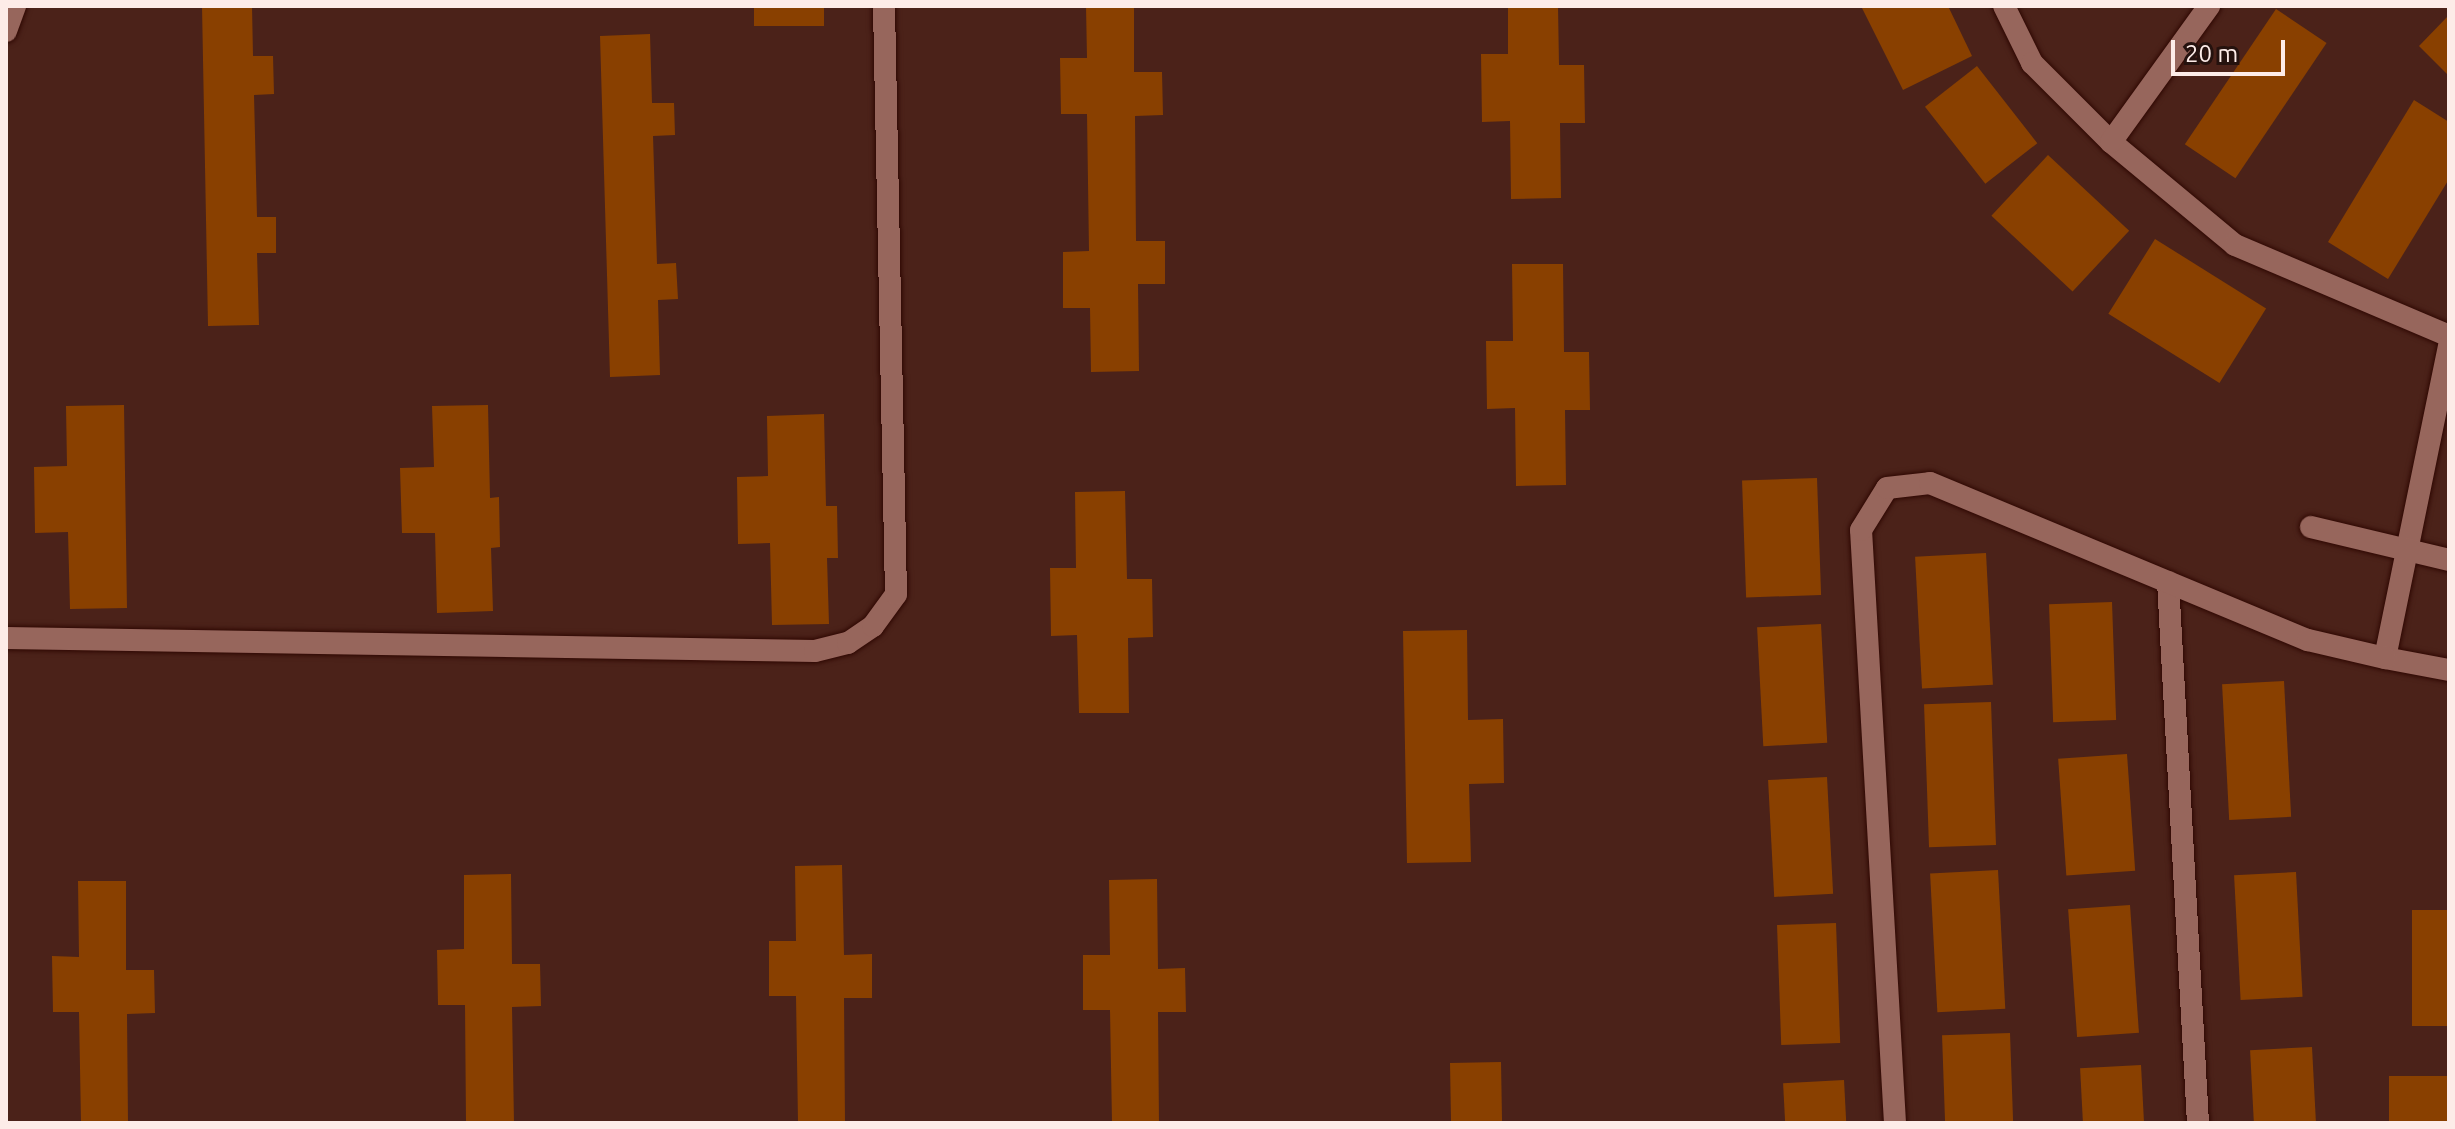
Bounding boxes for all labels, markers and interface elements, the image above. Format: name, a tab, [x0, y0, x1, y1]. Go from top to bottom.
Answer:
scale bar	[2175, 24, 2289, 74]
text: 20 m	[2185, 40, 2238, 67]

